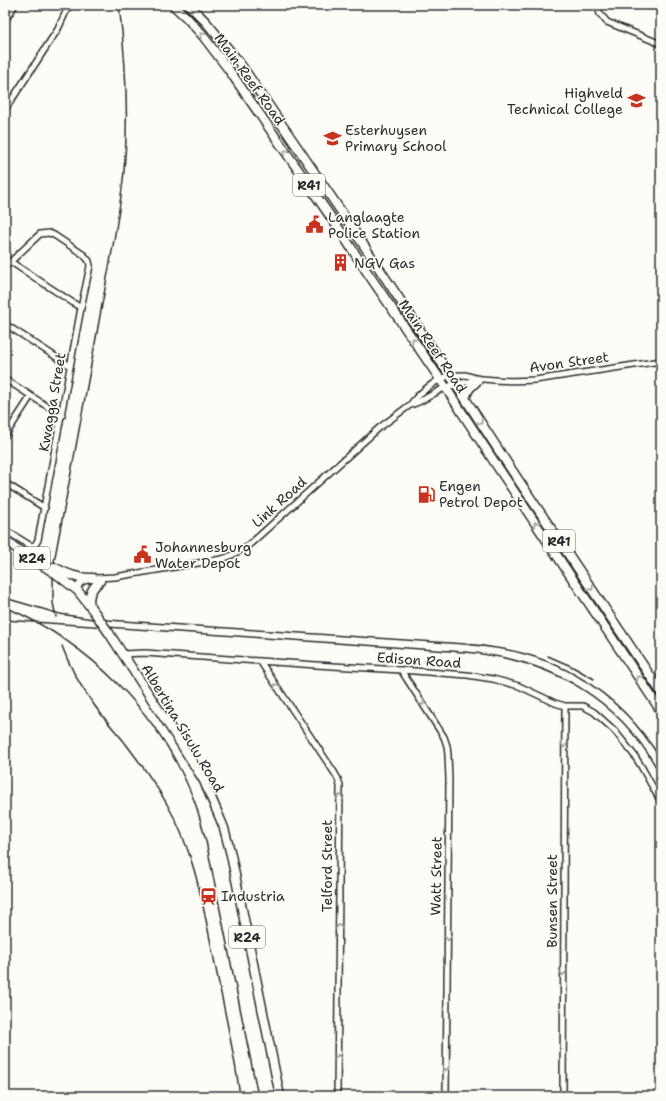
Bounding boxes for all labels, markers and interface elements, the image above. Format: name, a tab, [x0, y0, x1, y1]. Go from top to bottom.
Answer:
street label: Main Reef Road	[211, 30, 289, 129]
one-way arrow	[199, 32, 206, 40]
place label: Highveld Technical College	[507, 84, 623, 118]
school or university icon: Highveld Technical College	[626, 91, 646, 111]
place label: Esterhuysen Primary School	[345, 121, 447, 155]
school or university icon: Esterhuysen Primary School	[322, 128, 342, 148]
one-way arrow	[283, 149, 291, 156]
road number: R41	[293, 174, 325, 196]
place label: Langlaagte Police Station	[328, 208, 421, 242]
public building icon: Langlaagte Police Station	[305, 215, 325, 235]
building icon: NGV Gas	[331, 253, 351, 273]
place label: NGV Gas	[354, 254, 415, 272]
street label: Main Reef Road	[395, 296, 471, 396]
one-way arrow	[412, 338, 419, 345]
street label: Avon Street	[528, 348, 610, 376]
street label: Kwagga Street	[34, 351, 70, 453]
one-way arrow	[475, 418, 483, 425]
street label: Link Road	[248, 473, 310, 531]
place label: Engen Petrol Depot	[439, 477, 523, 511]
fuel station icon: Engen Petrol Depot	[416, 484, 436, 504]
one-way arrow	[533, 521, 541, 528]
road number: R41	[543, 530, 575, 552]
place label: Johannesburg Water Depot	[155, 538, 251, 572]
public building icon: Johannesburg Water Depot	[132, 545, 152, 565]
road number: R24	[14, 547, 50, 569]
one-way arrow	[587, 584, 594, 591]
street label: Edison Road	[376, 648, 462, 672]
street label: Albertina Sisulu Road	[138, 661, 228, 795]
one-way arrow	[637, 676, 644, 683]
one-way arrow	[273, 683, 281, 690]
one-way arrow	[418, 698, 425, 705]
one-way arrow	[560, 742, 568, 748]
one-way arrow	[336, 794, 344, 800]
street label: Telford Street	[318, 820, 336, 912]
street label: Watt Street	[426, 836, 446, 916]
street label: Bunsen Street	[543, 854, 561, 948]
station icon: Industria	[198, 886, 218, 906]
place label: Industria	[221, 887, 285, 905]
one-way arrow	[335, 924, 343, 930]
road number: R24	[229, 926, 265, 948]
one-way arrow	[444, 935, 452, 941]
one-way arrow	[559, 970, 567, 976]
one-way arrow	[334, 1054, 342, 1060]
one-way arrow	[442, 1065, 450, 1071]

